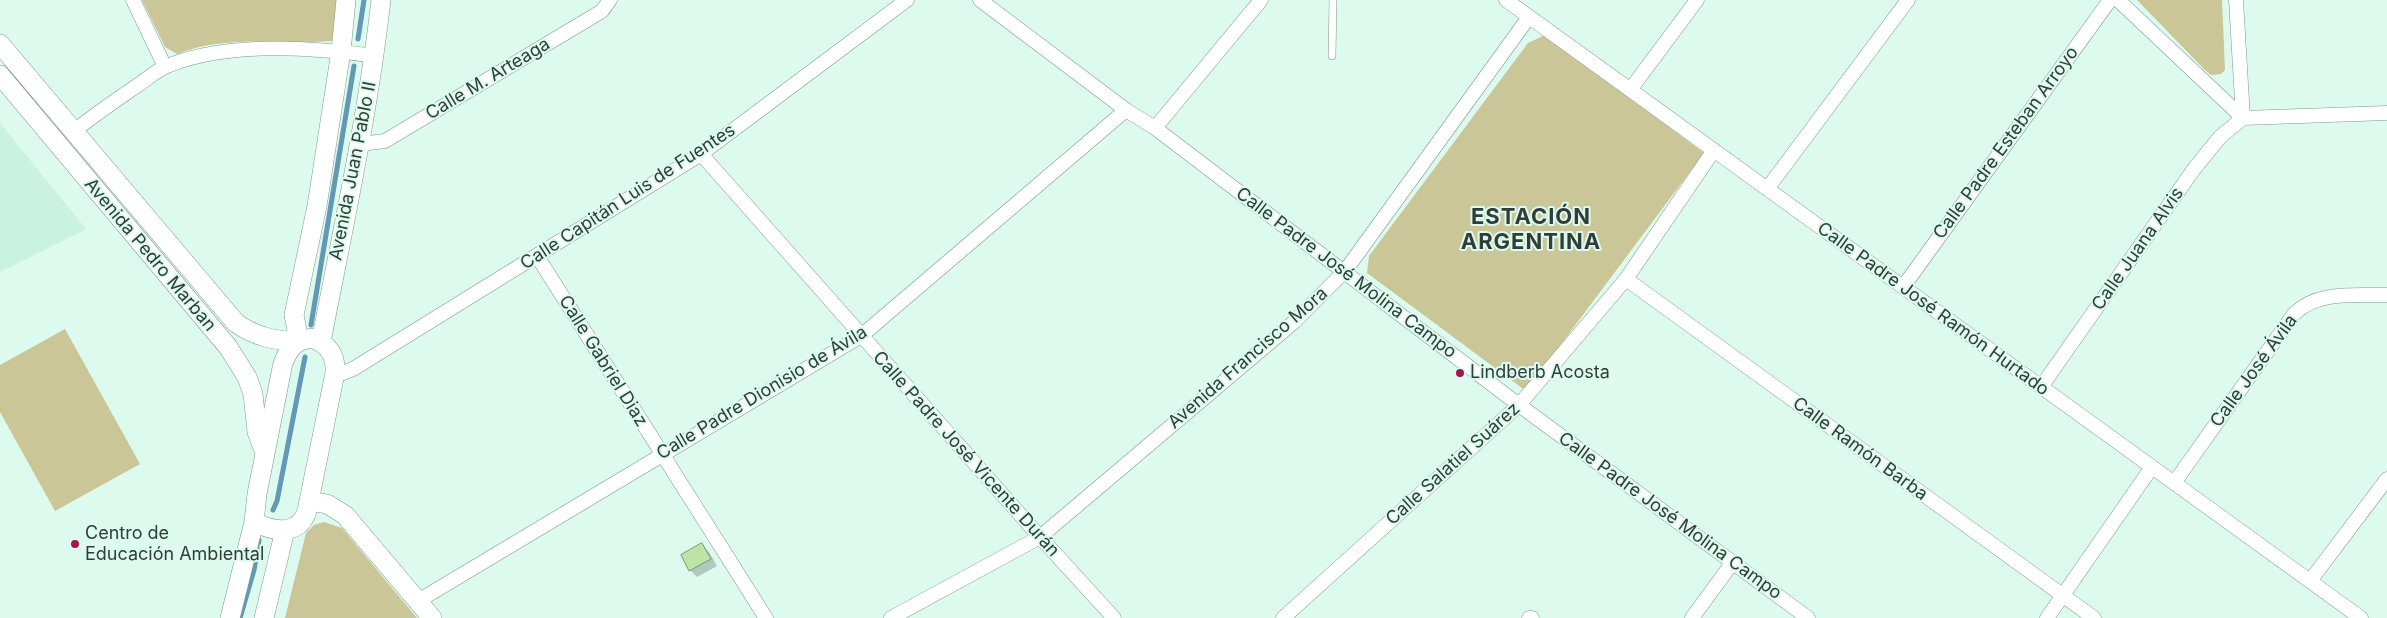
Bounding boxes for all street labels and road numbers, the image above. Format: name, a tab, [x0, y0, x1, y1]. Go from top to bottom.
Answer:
street label: Calle M. Arteaga	[422, 33, 554, 125]
street label: Calle Padre Esteban Arroyo	[1929, 43, 2083, 243]
street label: Avenida Juan Pablo II	[325, 80, 381, 262]
street label: Calle Capitán Luis de Fuentes	[517, 119, 739, 275]
street label: Avenida Pedro Marban	[80, 174, 220, 336]
street label: Calle Padre José Molina Campo	[1231, 183, 1461, 363]
street label: Calle Juana Alvis	[2088, 183, 2188, 315]
street label: Calle Padre José Ramón Hurtado	[1813, 218, 2053, 400]
street label: Avenida Francisco Mora	[1164, 283, 1332, 433]
street label: Calle Gabriel Diaz	[554, 291, 652, 431]
street label: Calle José Ávila	[2206, 311, 2302, 431]
street label: Calle Padre Dionisio de Ávila	[653, 321, 871, 465]
street label: Calle Padre José Vicente Durán	[868, 347, 1064, 561]
street label: Calle Ramón Barba	[1788, 393, 1932, 505]
street label: Calle Salatiel Suárez	[1382, 398, 1524, 530]
street label: Calle Padre José Molina Campo	[1554, 428, 1786, 604]

